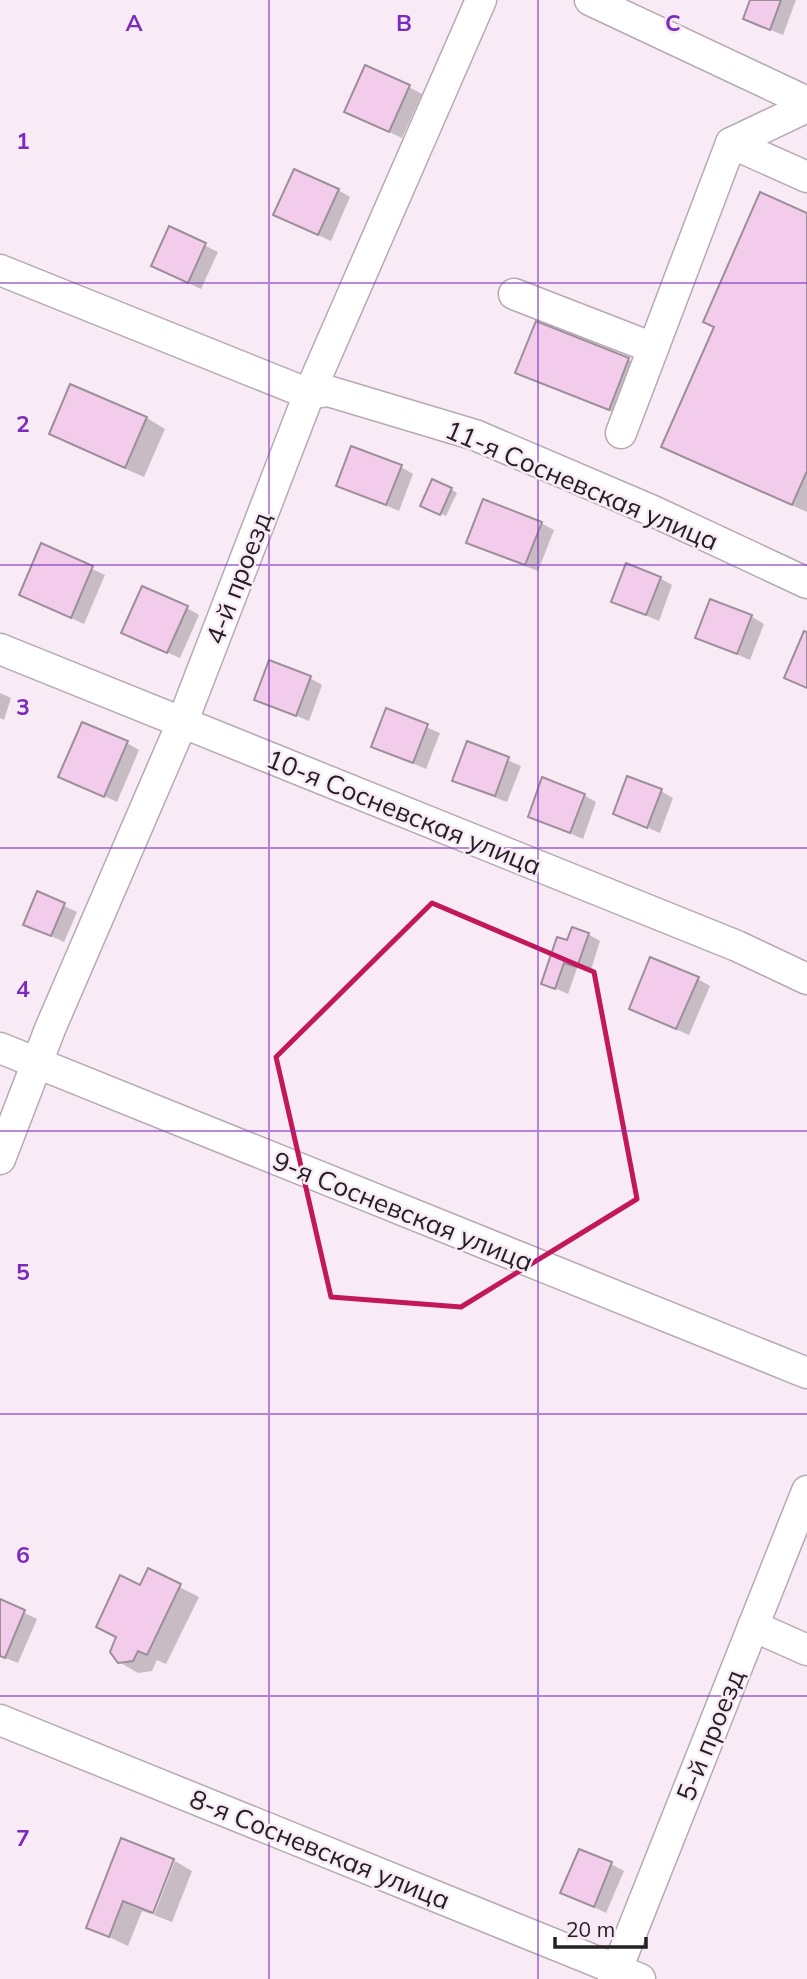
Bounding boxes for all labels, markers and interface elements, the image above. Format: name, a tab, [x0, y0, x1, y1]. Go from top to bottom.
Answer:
text: A	[125, 8, 143, 37]
text: B	[396, 8, 412, 37]
text: C	[665, 8, 681, 37]
text: 1	[16, 126, 30, 155]
text: 2	[16, 409, 30, 438]
street label: 11-я Сосневская улица	[441, 412, 723, 558]
street label: 4-й проезд	[198, 507, 278, 649]
text: 3	[16, 692, 30, 721]
street label: 10-я Сосневская улица	[262, 742, 546, 882]
text: 4	[16, 974, 30, 1003]
street label: 9-я Сосневская улица	[268, 1144, 538, 1278]
text: 5	[16, 1257, 30, 1286]
text: 6	[16, 1540, 30, 1569]
street label: 5-й проезд	[669, 1664, 751, 1806]
street label: 8-я Сосневская улица	[185, 1782, 455, 1916]
text: 7	[16, 1823, 30, 1852]
scale bar	[555, 1906, 646, 1950]
text: 20 m	[566, 1916, 615, 1942]

